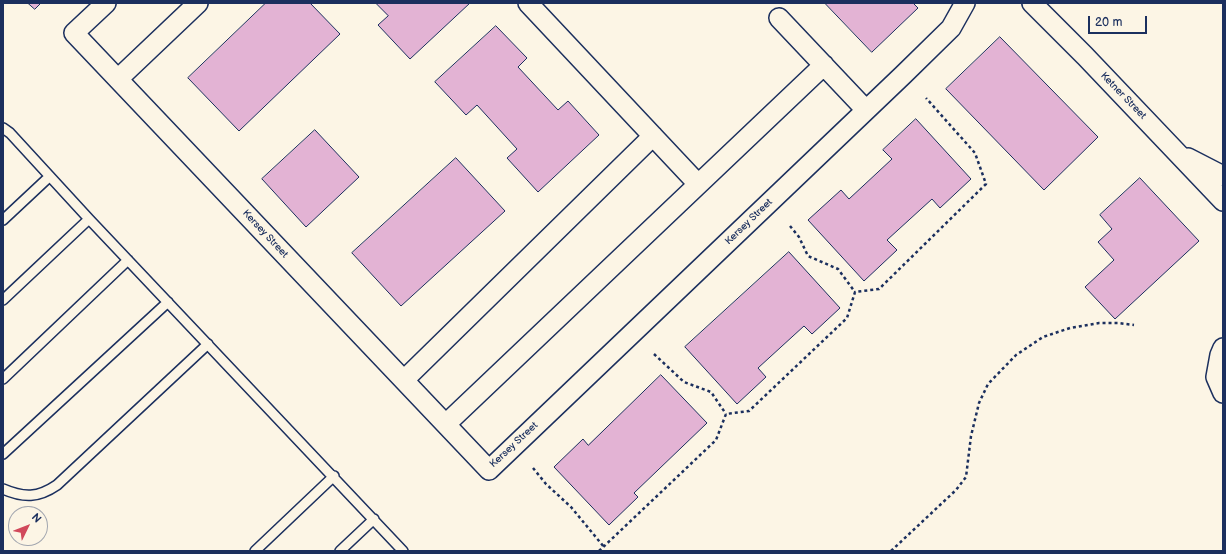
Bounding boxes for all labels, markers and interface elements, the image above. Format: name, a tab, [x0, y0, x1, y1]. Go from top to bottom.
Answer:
scale bar	[1090, 8, 1149, 34]
text: 20 m	[1095, 15, 1122, 30]
street label: Ketner Street	[1098, 70, 1148, 122]
street label: Kersey Street	[723, 196, 775, 248]
street label: Kersey Street	[240, 207, 290, 261]
street label: Kersey Street	[487, 420, 541, 470]
north arrow	[8, 506, 48, 546]
text: N	[29, 511, 44, 526]

